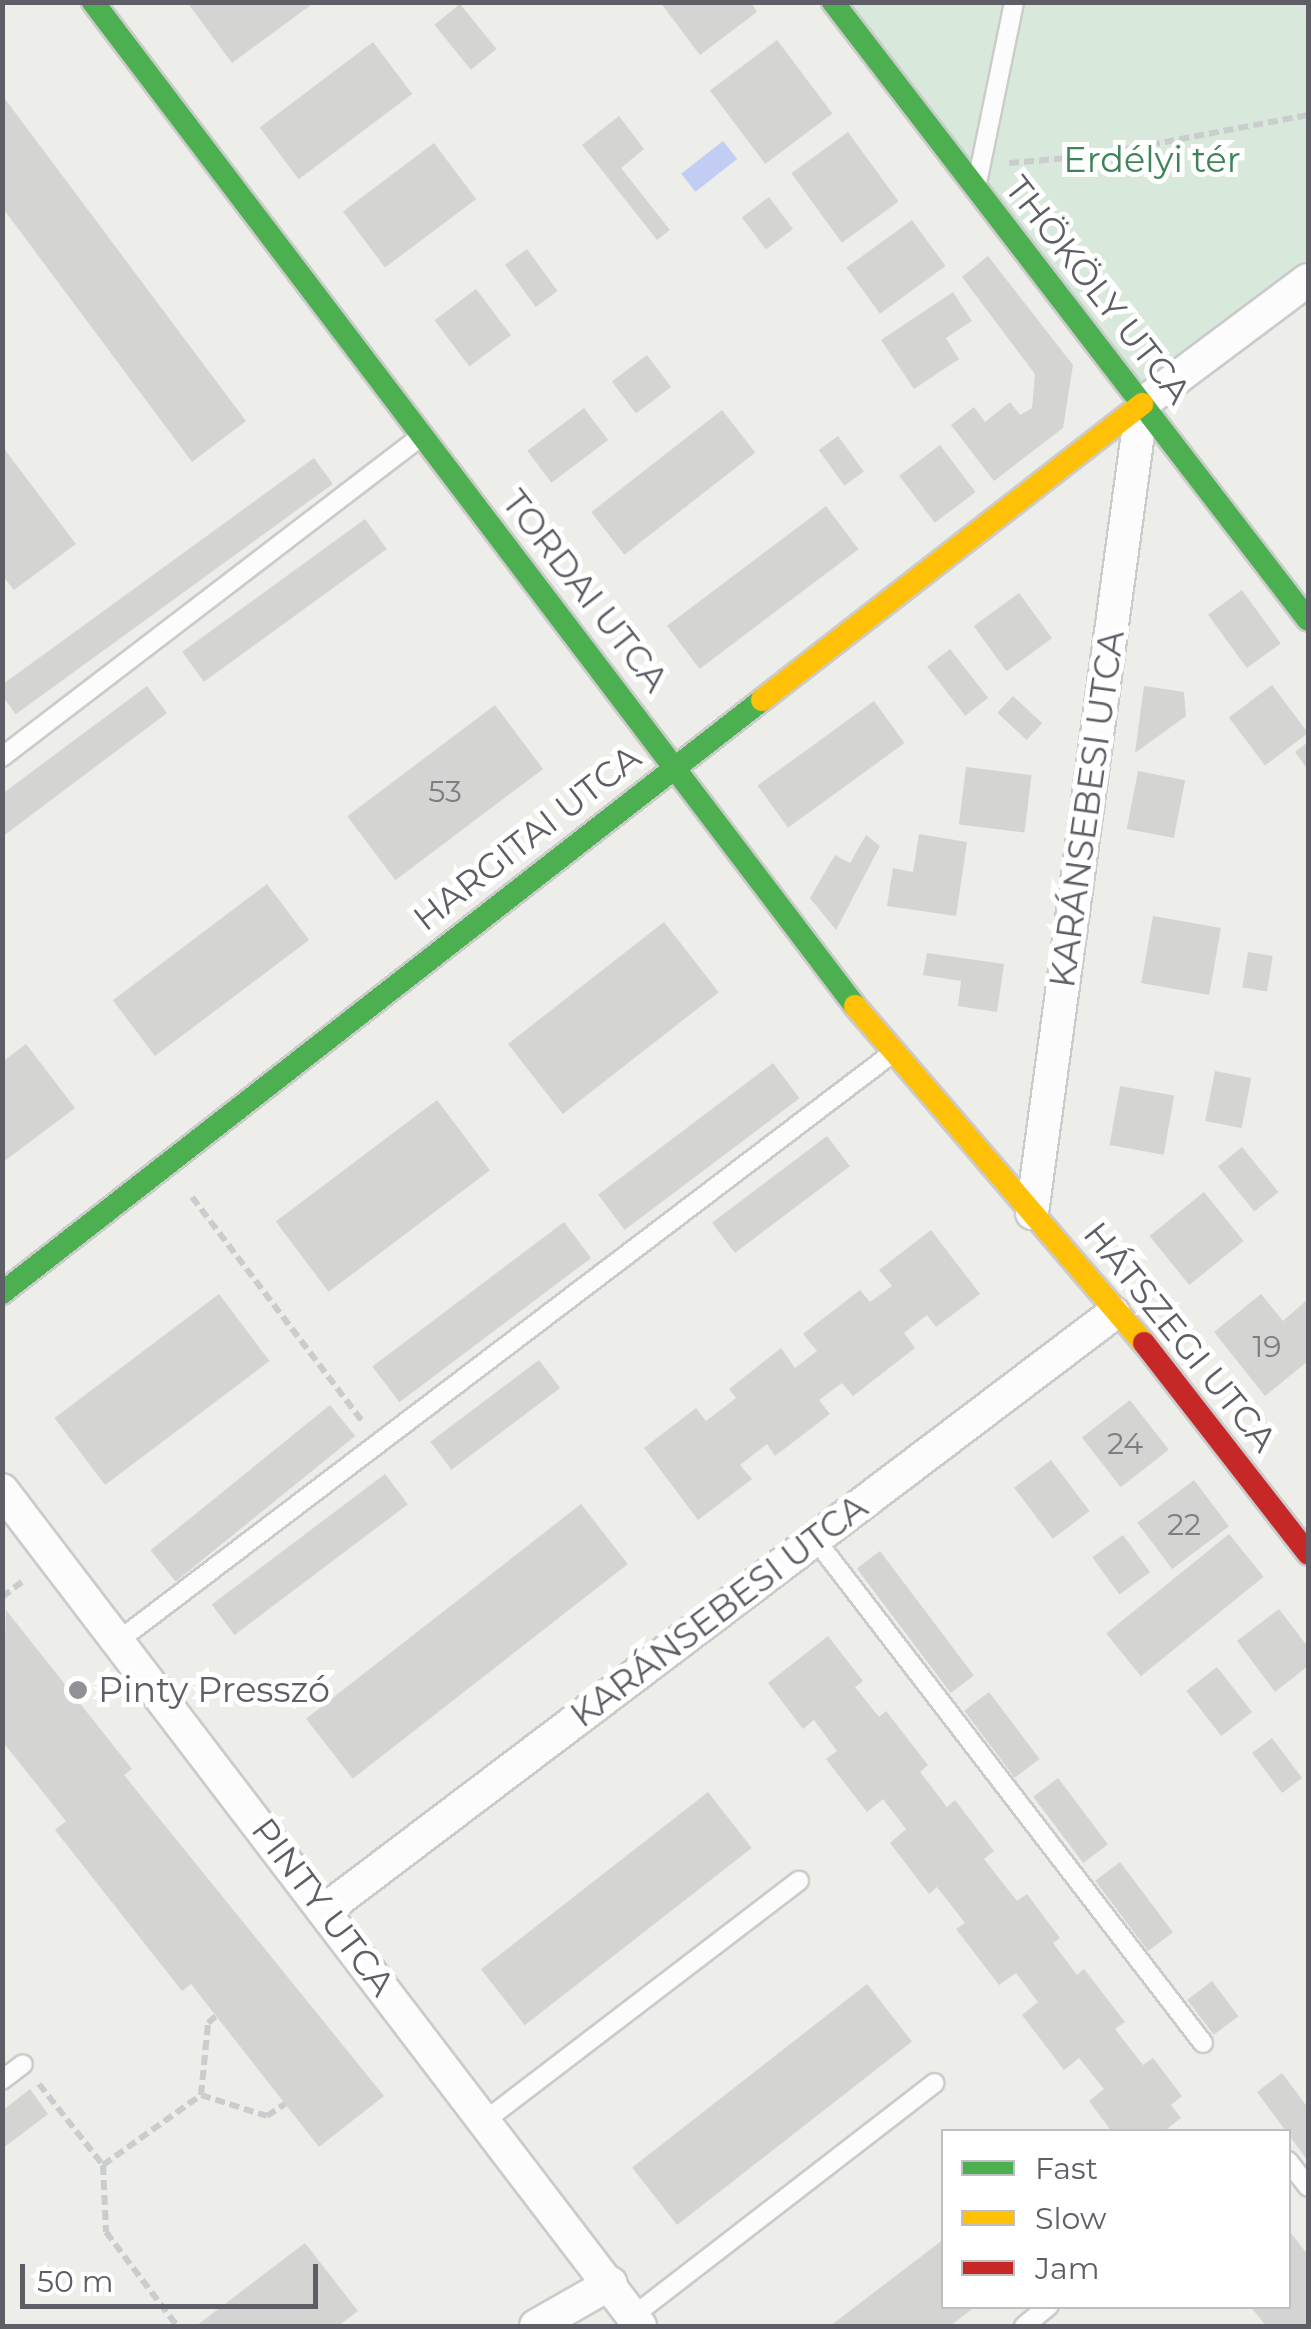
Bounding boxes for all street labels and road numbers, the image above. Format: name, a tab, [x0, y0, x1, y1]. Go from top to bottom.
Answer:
street label: THÖKÖLY UTCA	[996, 168, 1200, 412]
street label: TORDAI UTCA	[493, 482, 677, 700]
street label: KARÁNSEBESI UTCA	[1041, 628, 1133, 990]
street label: HARGITAI UTCA	[405, 736, 649, 940]
street label: HÁTSZEGI UTCA	[1075, 1214, 1285, 1460]
street label: KARÁNSEBESI UTCA	[563, 1486, 875, 1736]
street label: PINTY UTCA	[243, 1810, 403, 2004]

